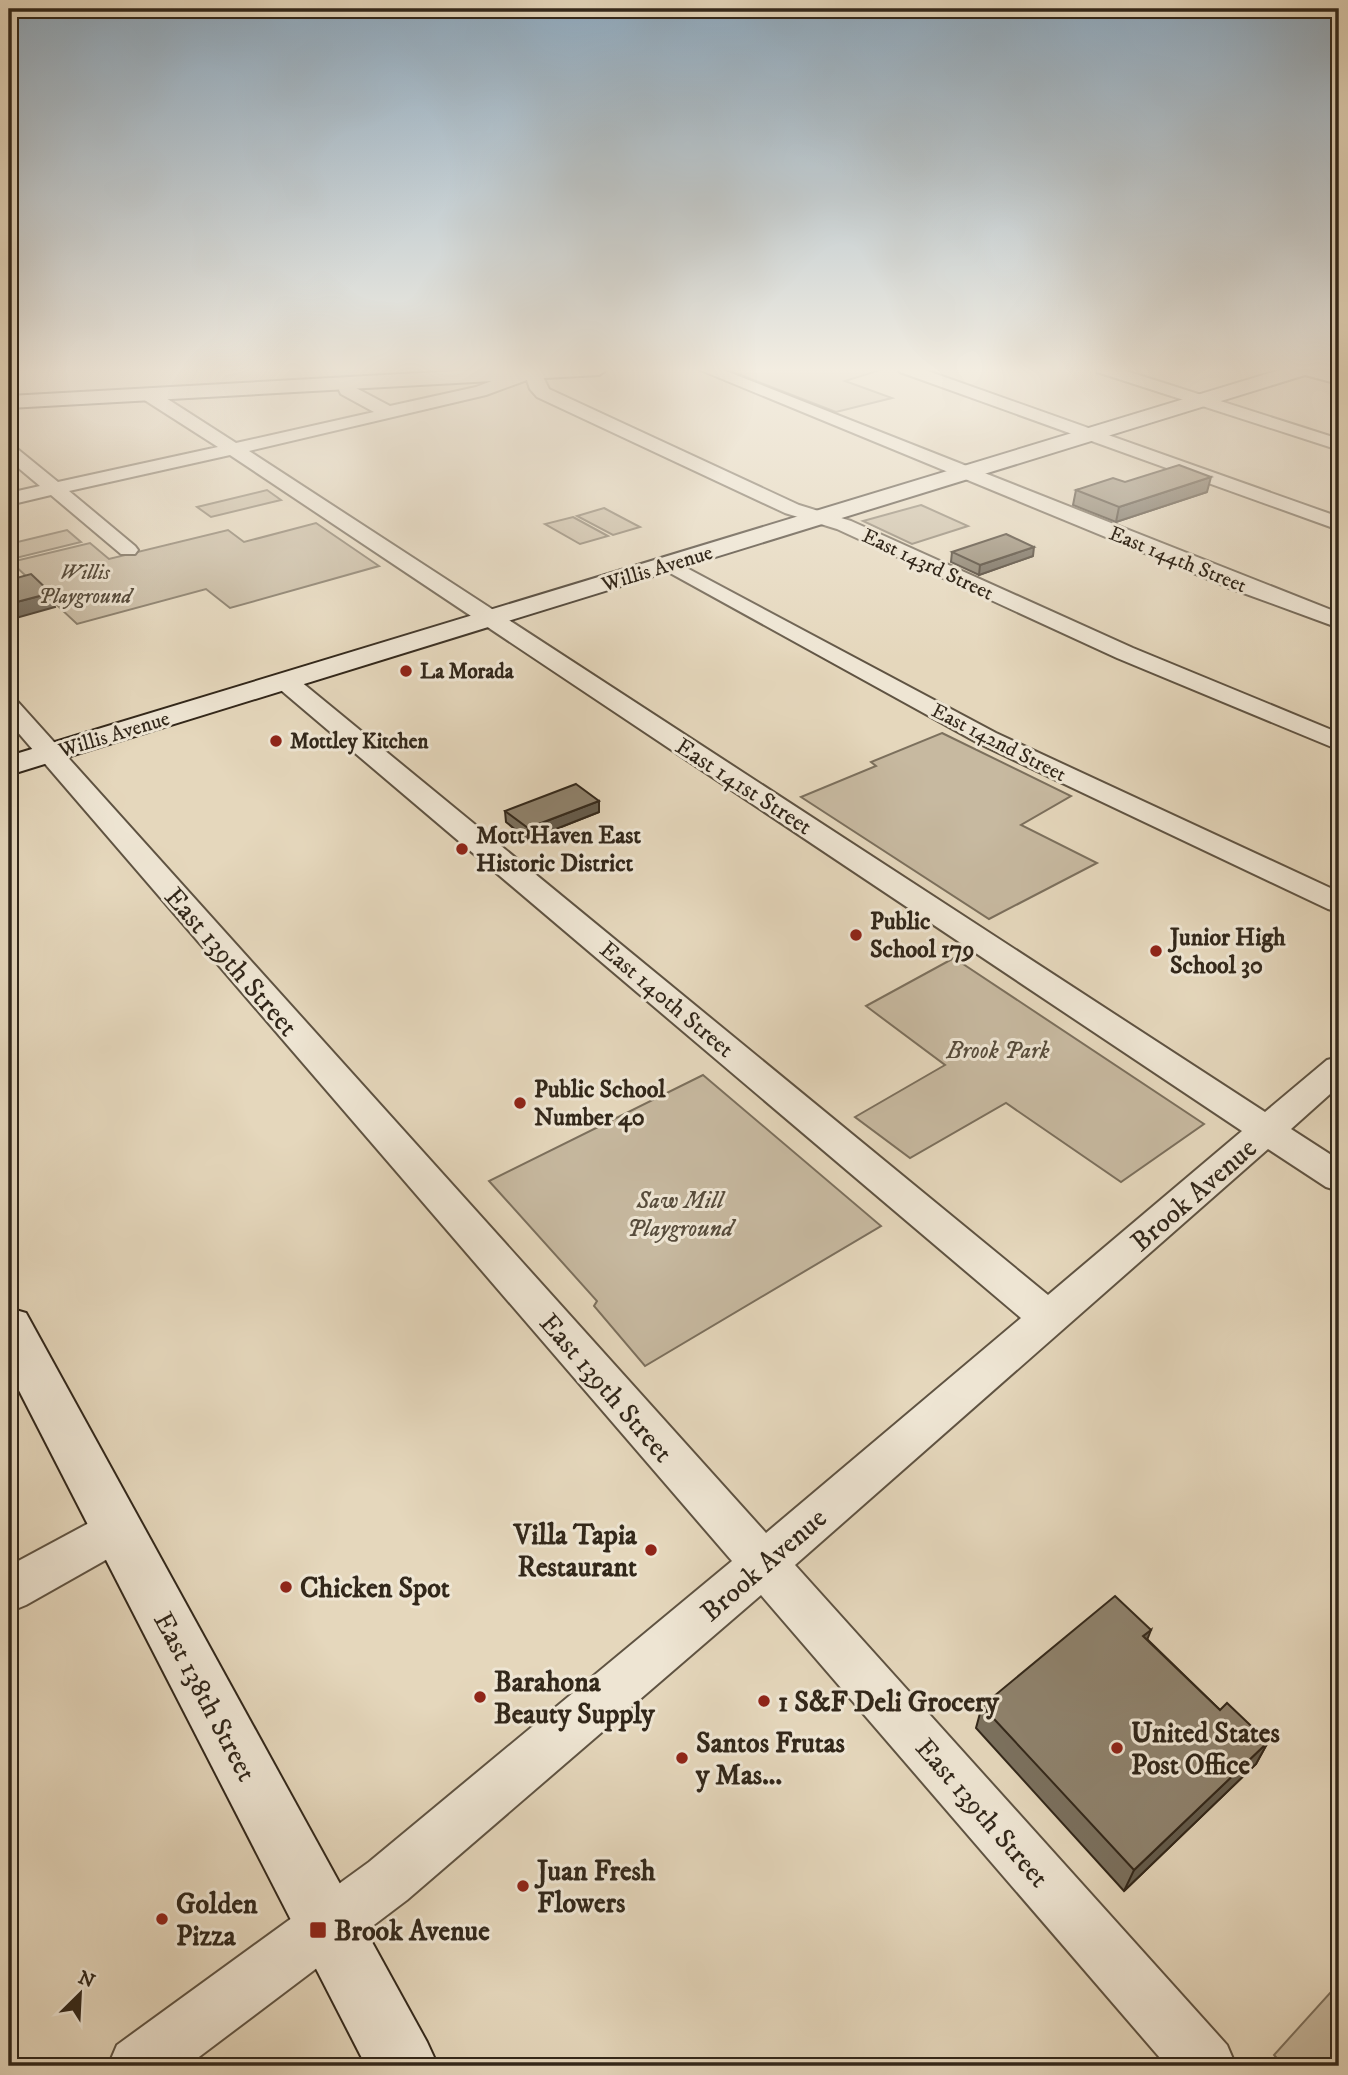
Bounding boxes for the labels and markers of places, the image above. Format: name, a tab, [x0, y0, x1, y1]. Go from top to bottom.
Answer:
place label: La Morada	[420, 659, 515, 685]
marker: La Morada	[398, 663, 414, 679]
place label: Mottley Kitchen	[290, 729, 429, 755]
marker: Mottley Kitchen	[268, 733, 284, 749]
place label: Mott Haven East Historic District	[476, 821, 641, 879]
marker: Mott Haven East Historic District	[454, 841, 470, 857]
place label: Public School 179	[870, 907, 974, 965]
place label: Junior High School 30	[1167, 923, 1286, 981]
marker: Public School 179	[848, 927, 864, 943]
marker: Junior High School 30	[1148, 943, 1164, 959]
place label: Public School Number 40	[534, 1075, 666, 1133]
marker: Public School Number 40	[512, 1095, 528, 1111]
place label: Villa Tapia Restaurant	[513, 1518, 638, 1585]
marker: Villa Tapia Restaurant	[643, 1542, 659, 1558]
place label: Chicken Spot	[300, 1571, 450, 1606]
marker: Chicken Spot	[278, 1579, 294, 1595]
place label: Barahona Beauty Supply	[494, 1665, 655, 1732]
place label: 1 S&F Deli Grocery	[778, 1685, 999, 1720]
marker: Barahona Beauty Supply	[472, 1689, 488, 1705]
marker: 1 S&F Deli Grocery	[756, 1693, 772, 1709]
place label: United States Post Office	[1131, 1716, 1280, 1783]
place label: Santos Frutas y Mas...	[695, 1726, 846, 1793]
marker: United States Post Office	[1109, 1740, 1125, 1756]
marker: Santos Frutas y Mas...	[674, 1750, 690, 1766]
place label: Juan Fresh Flowers	[534, 1854, 656, 1921]
marker: Juan Fresh Flowers	[515, 1878, 531, 1894]
place label: Golden Pizza	[176, 1887, 258, 1954]
marker: Golden Pizza	[154, 1911, 170, 1927]
place label: Brook Avenue	[334, 1914, 490, 1949]
marker: Brook Avenue	[308, 1920, 328, 1940]

